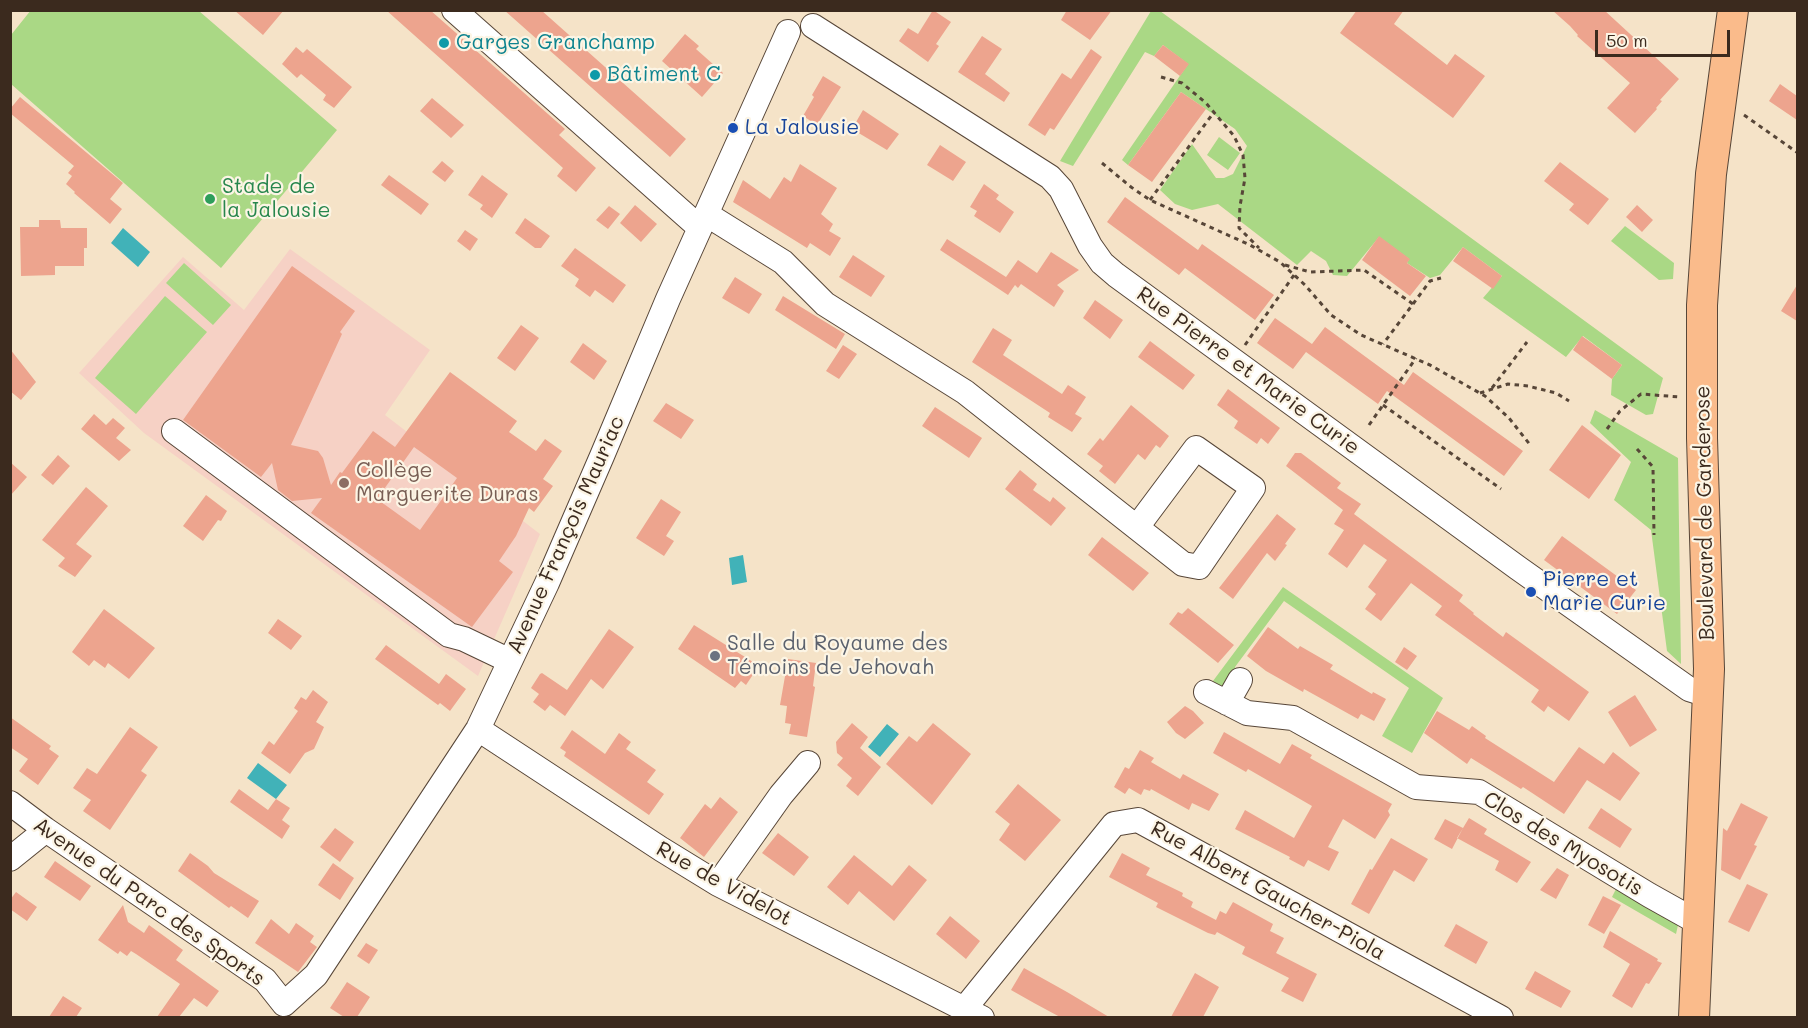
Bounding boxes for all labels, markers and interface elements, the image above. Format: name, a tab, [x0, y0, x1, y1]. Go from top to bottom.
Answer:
scale bar	[1598, 18, 1733, 56]
text: 50 m	[1606, 28, 1648, 52]
place label: Garges Granchamp	[456, 30, 655, 56]
marker: Garges Granchamp	[437, 36, 451, 50]
place label: Bâtiment C	[607, 62, 721, 88]
marker: Bâtiment C	[588, 68, 602, 82]
place label: La Jalousie	[745, 115, 859, 141]
marker: La Jalousie	[726, 121, 740, 135]
place label: Stade de la Jalousie	[222, 174, 331, 224]
marker: Stade de la Jalousie	[203, 192, 217, 206]
street label: Rue Pierre et Marie Curie	[1132, 282, 1364, 460]
street label: Boulevard de Garderose	[1690, 385, 1720, 641]
street label: Avenue François Mauriac	[502, 412, 630, 658]
place label: Collège Marguerite Duras	[356, 458, 539, 508]
marker: Collège Marguerite Duras	[337, 476, 351, 490]
place label: Pierre et Marie Curie	[1543, 567, 1666, 617]
marker: Pierre et Marie Curie	[1524, 585, 1538, 599]
place label: Salle du Royaume des Témoins de Jehovah	[727, 631, 948, 681]
marker: Salle du Royaume des Témoins de Jehovah	[708, 649, 722, 663]
street label: Clos des Myosotis	[1479, 786, 1647, 902]
street label: Avenue du Parc des Sports	[28, 812, 270, 992]
street label: Rue Albert Gaucher-Piola	[1146, 816, 1390, 966]
street label: Rue de Videlot	[652, 836, 796, 932]

